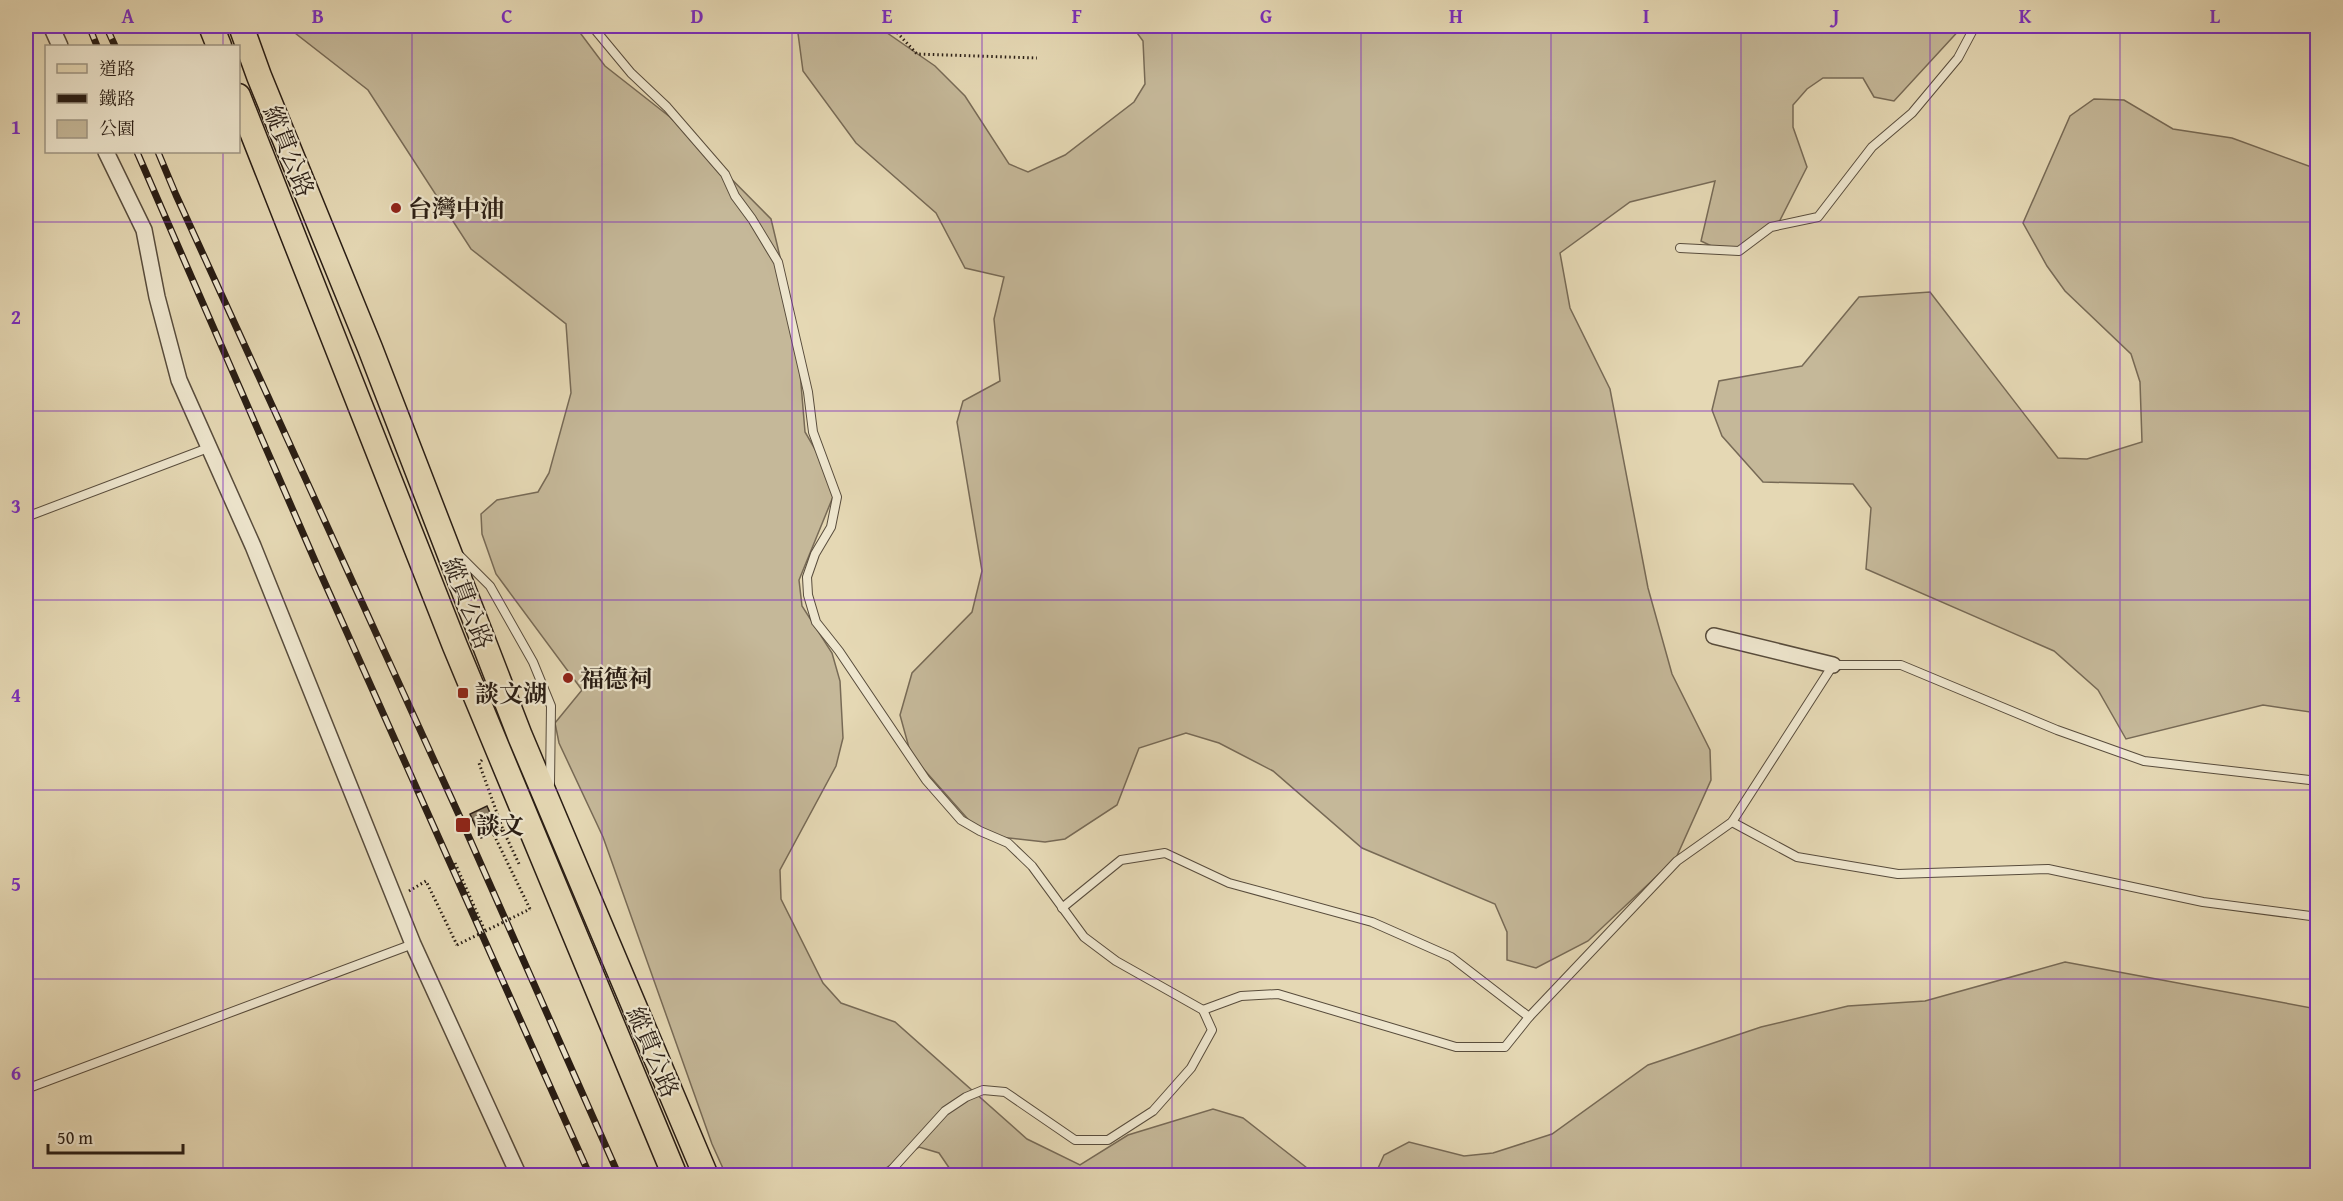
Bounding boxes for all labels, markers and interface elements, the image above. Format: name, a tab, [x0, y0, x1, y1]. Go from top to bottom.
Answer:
text: A	[122, 1, 135, 30]
text: B	[312, 1, 324, 30]
text: C	[501, 1, 513, 30]
text: D	[690, 1, 704, 30]
text: E	[882, 1, 893, 30]
text: F	[1072, 1, 1082, 30]
text: G	[1260, 1, 1272, 30]
text: H	[1449, 1, 1463, 30]
text: I	[1643, 1, 1649, 30]
text: J	[1830, 1, 1840, 30]
text: K	[2019, 1, 2032, 30]
text: L	[2210, 1, 2221, 30]
legend	[45, 45, 240, 153]
text: 道路	[99, 55, 135, 82]
text: 鐵路	[99, 85, 135, 112]
street label: 縱貫公路	[255, 100, 323, 202]
text: 1	[11, 112, 21, 141]
text: 公園	[99, 115, 135, 142]
place label: 台灣中油	[408, 191, 504, 226]
marker: 台灣中油	[389, 201, 403, 215]
text: 2	[11, 302, 21, 331]
text: 3	[11, 491, 21, 520]
street label: 縱貫公路	[434, 552, 502, 654]
place label: 福德祠	[580, 661, 652, 696]
marker: 福德祠	[561, 671, 575, 685]
place label: 談文湖	[475, 676, 547, 711]
text: 4	[11, 680, 21, 709]
marker: 談文湖	[456, 686, 470, 700]
place label: 談文	[476, 808, 524, 843]
marker: 談文	[454, 816, 472, 834]
text: 5	[11, 869, 21, 898]
street label: 縱貫公路	[618, 1001, 688, 1103]
text: 6	[11, 1058, 21, 1087]
scale bar	[48, 1117, 183, 1155]
text: 50 m	[57, 1124, 93, 1151]

